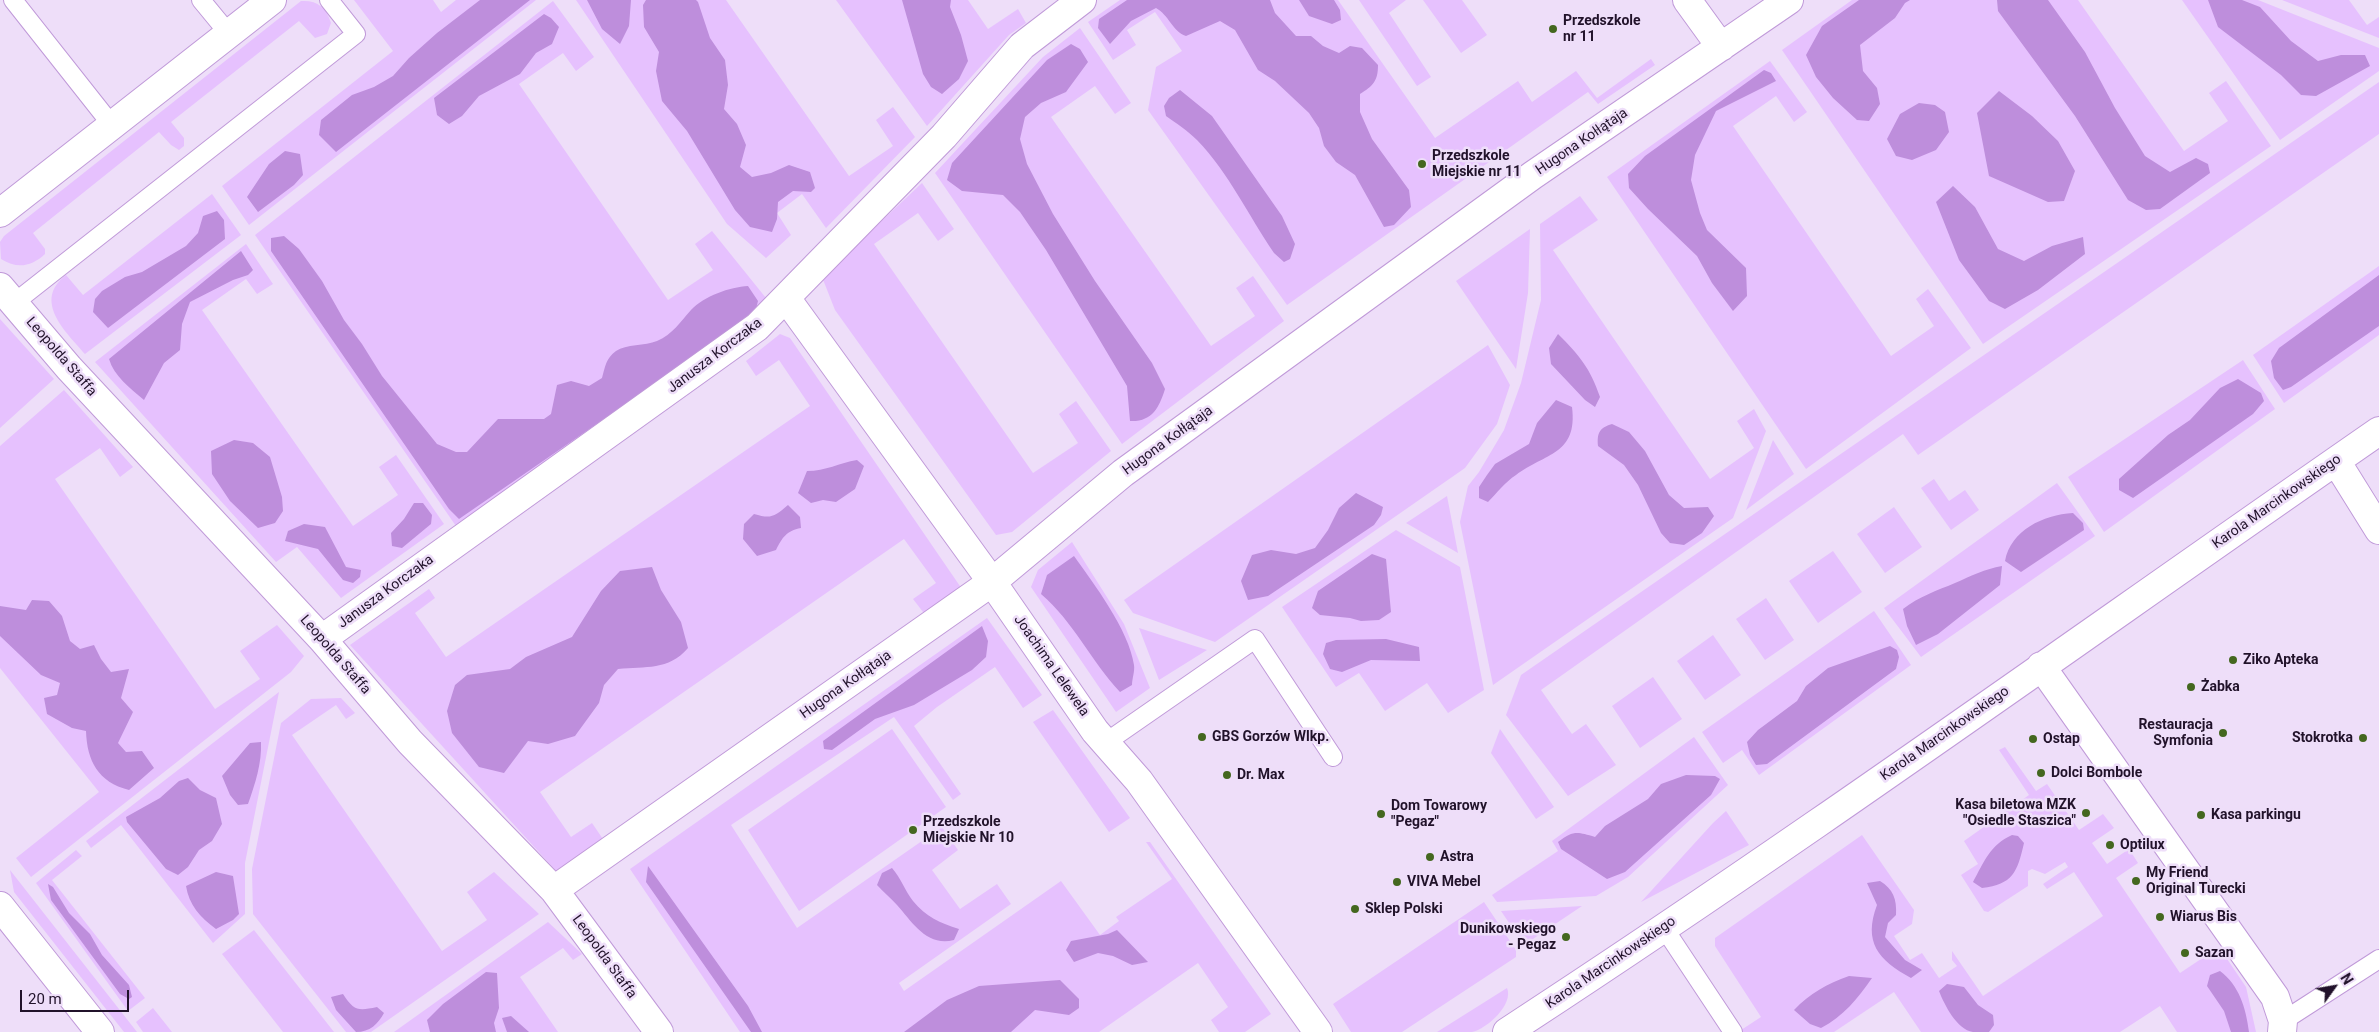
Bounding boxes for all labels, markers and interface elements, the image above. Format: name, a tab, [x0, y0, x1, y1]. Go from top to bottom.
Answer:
place label: Przedszkole nr 11	[1563, 13, 1641, 46]
marker: Przedszkole nr 11	[1547, 23, 1559, 35]
street label: Hugona Kołłątaja	[1533, 105, 1631, 179]
place label: Przedszkole Miejskie nr 11	[1432, 148, 1521, 180]
marker: Przedszkole Miejskie nr 11	[1416, 158, 1428, 170]
street label: Leopolda Staffa	[22, 314, 100, 400]
street label: Janusza Korczaka	[664, 315, 766, 397]
street label: Hugona Kołłątaja	[1120, 403, 1216, 479]
street label: Karola Marcinkowskiego	[2210, 451, 2344, 553]
street label: Janusza Korczaka	[335, 552, 437, 632]
street label: Leopolda Staffa	[296, 612, 374, 698]
street label: Joachima Lelewela	[1010, 612, 1092, 720]
street label: Hugona Kołłątaja	[797, 647, 895, 723]
place label: Ziko Apteka	[2243, 652, 2318, 668]
marker: Ziko Apteka	[2227, 654, 2239, 666]
place label: Żabka	[2201, 679, 2240, 695]
marker: Żabka	[2185, 681, 2197, 693]
street label: Karola Marcinkowskiego	[1878, 683, 2012, 785]
place label: Restauracja Symfonia	[2138, 717, 2213, 750]
marker: Restauracja Symfonia	[2217, 727, 2229, 739]
place label: GBS Gorzów Wlkp.	[1212, 729, 1329, 745]
place label: Stokrotka	[2292, 730, 2353, 746]
marker: GBS Gorzów Wlkp.	[1196, 731, 1208, 743]
place label: Ostap	[2043, 731, 2080, 747]
marker: Stokrotka	[2357, 732, 2369, 744]
marker: Ostap	[2027, 733, 2039, 745]
place label: Dolci Bombole	[2051, 765, 2142, 781]
place label: Dr. Max	[1237, 767, 1285, 783]
marker: Dolci Bombole	[2035, 767, 2047, 779]
marker: Dr. Max	[1221, 769, 1233, 781]
place label: Kasa biletowa MZK "Osiedle Staszica"	[1955, 797, 2076, 830]
place label: Dom Towarowy "Pegaz"	[1391, 798, 1487, 830]
marker: Kasa biletowa MZK "Osiedle Staszica"	[2080, 807, 2092, 819]
place label: Kasa parkingu	[2211, 807, 2301, 823]
marker: Dom Towarowy "Pegaz"	[1375, 808, 1387, 820]
marker: Kasa parkingu	[2195, 809, 2207, 821]
place label: Przedszkole Miejskie Nr 10	[923, 814, 1014, 846]
marker: Przedszkole Miejskie Nr 10	[907, 824, 919, 836]
place label: Optilux	[2120, 837, 2165, 853]
marker: Optilux	[2104, 839, 2116, 851]
place label: Astra	[1440, 849, 1474, 865]
marker: Astra	[1424, 851, 1436, 863]
place label: My Friend Original Turecki	[2146, 865, 2246, 898]
place label: VIVA Mebel	[1407, 874, 1481, 890]
marker: My Friend Original Turecki	[2130, 875, 2142, 887]
marker: VIVA Mebel	[1391, 876, 1403, 888]
place label: Sklep Polski	[1365, 901, 1443, 917]
marker: Sklep Polski	[1349, 903, 1361, 915]
place label: Wiarus Bis	[2170, 909, 2237, 925]
marker: Wiarus Bis	[2154, 911, 2166, 923]
street label: Leopolda Staffa	[568, 912, 640, 1002]
street label: Karola Marcinkowskiego	[1543, 913, 1679, 1013]
place label: Dunikowskiego - Pegaz	[1460, 921, 1556, 954]
marker: Dunikowskiego - Pegaz	[1560, 931, 1572, 943]
place label: Sazan	[2195, 945, 2234, 961]
marker: Sazan	[2179, 947, 2191, 959]
north arrow	[2309, 962, 2359, 1012]
text: N	[2337, 971, 2356, 987]
scale bar	[22, 980, 131, 1012]
text: 20 m	[28, 990, 62, 1008]

